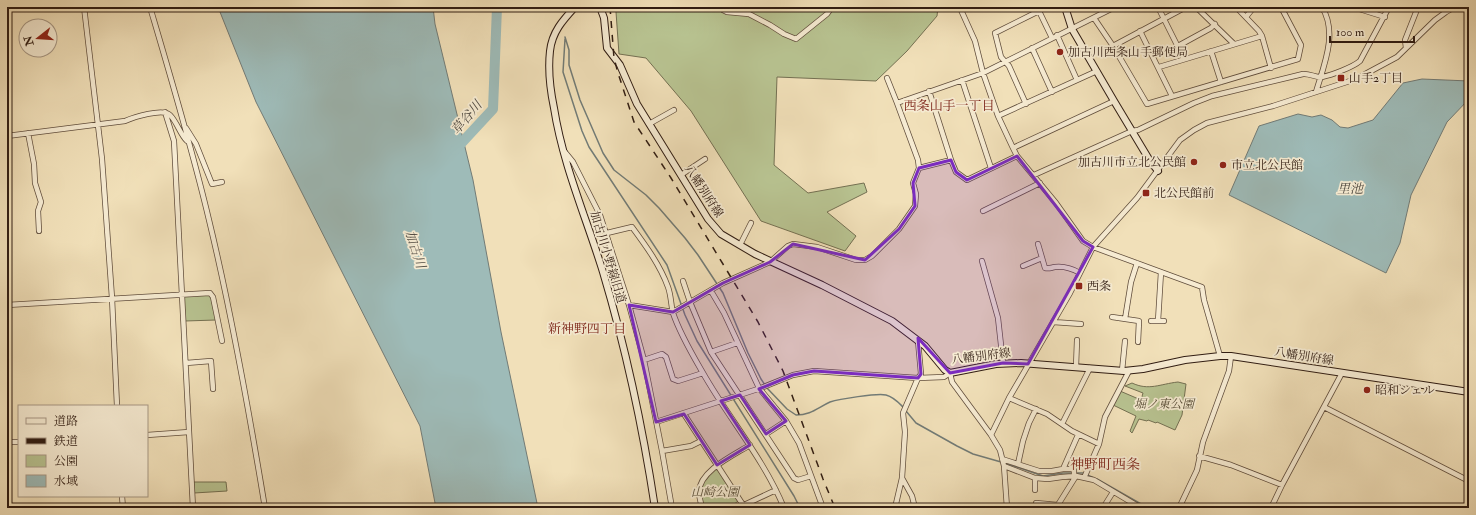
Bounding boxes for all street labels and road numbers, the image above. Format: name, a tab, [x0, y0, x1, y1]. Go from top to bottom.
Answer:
street label: 八幡別府線	[681, 162, 726, 221]
street label: 加古川小野線旧道	[586, 209, 629, 305]
street label: 八幡別府線	[1273, 344, 1335, 369]
street label: 八幡別府線	[950, 345, 1012, 368]

